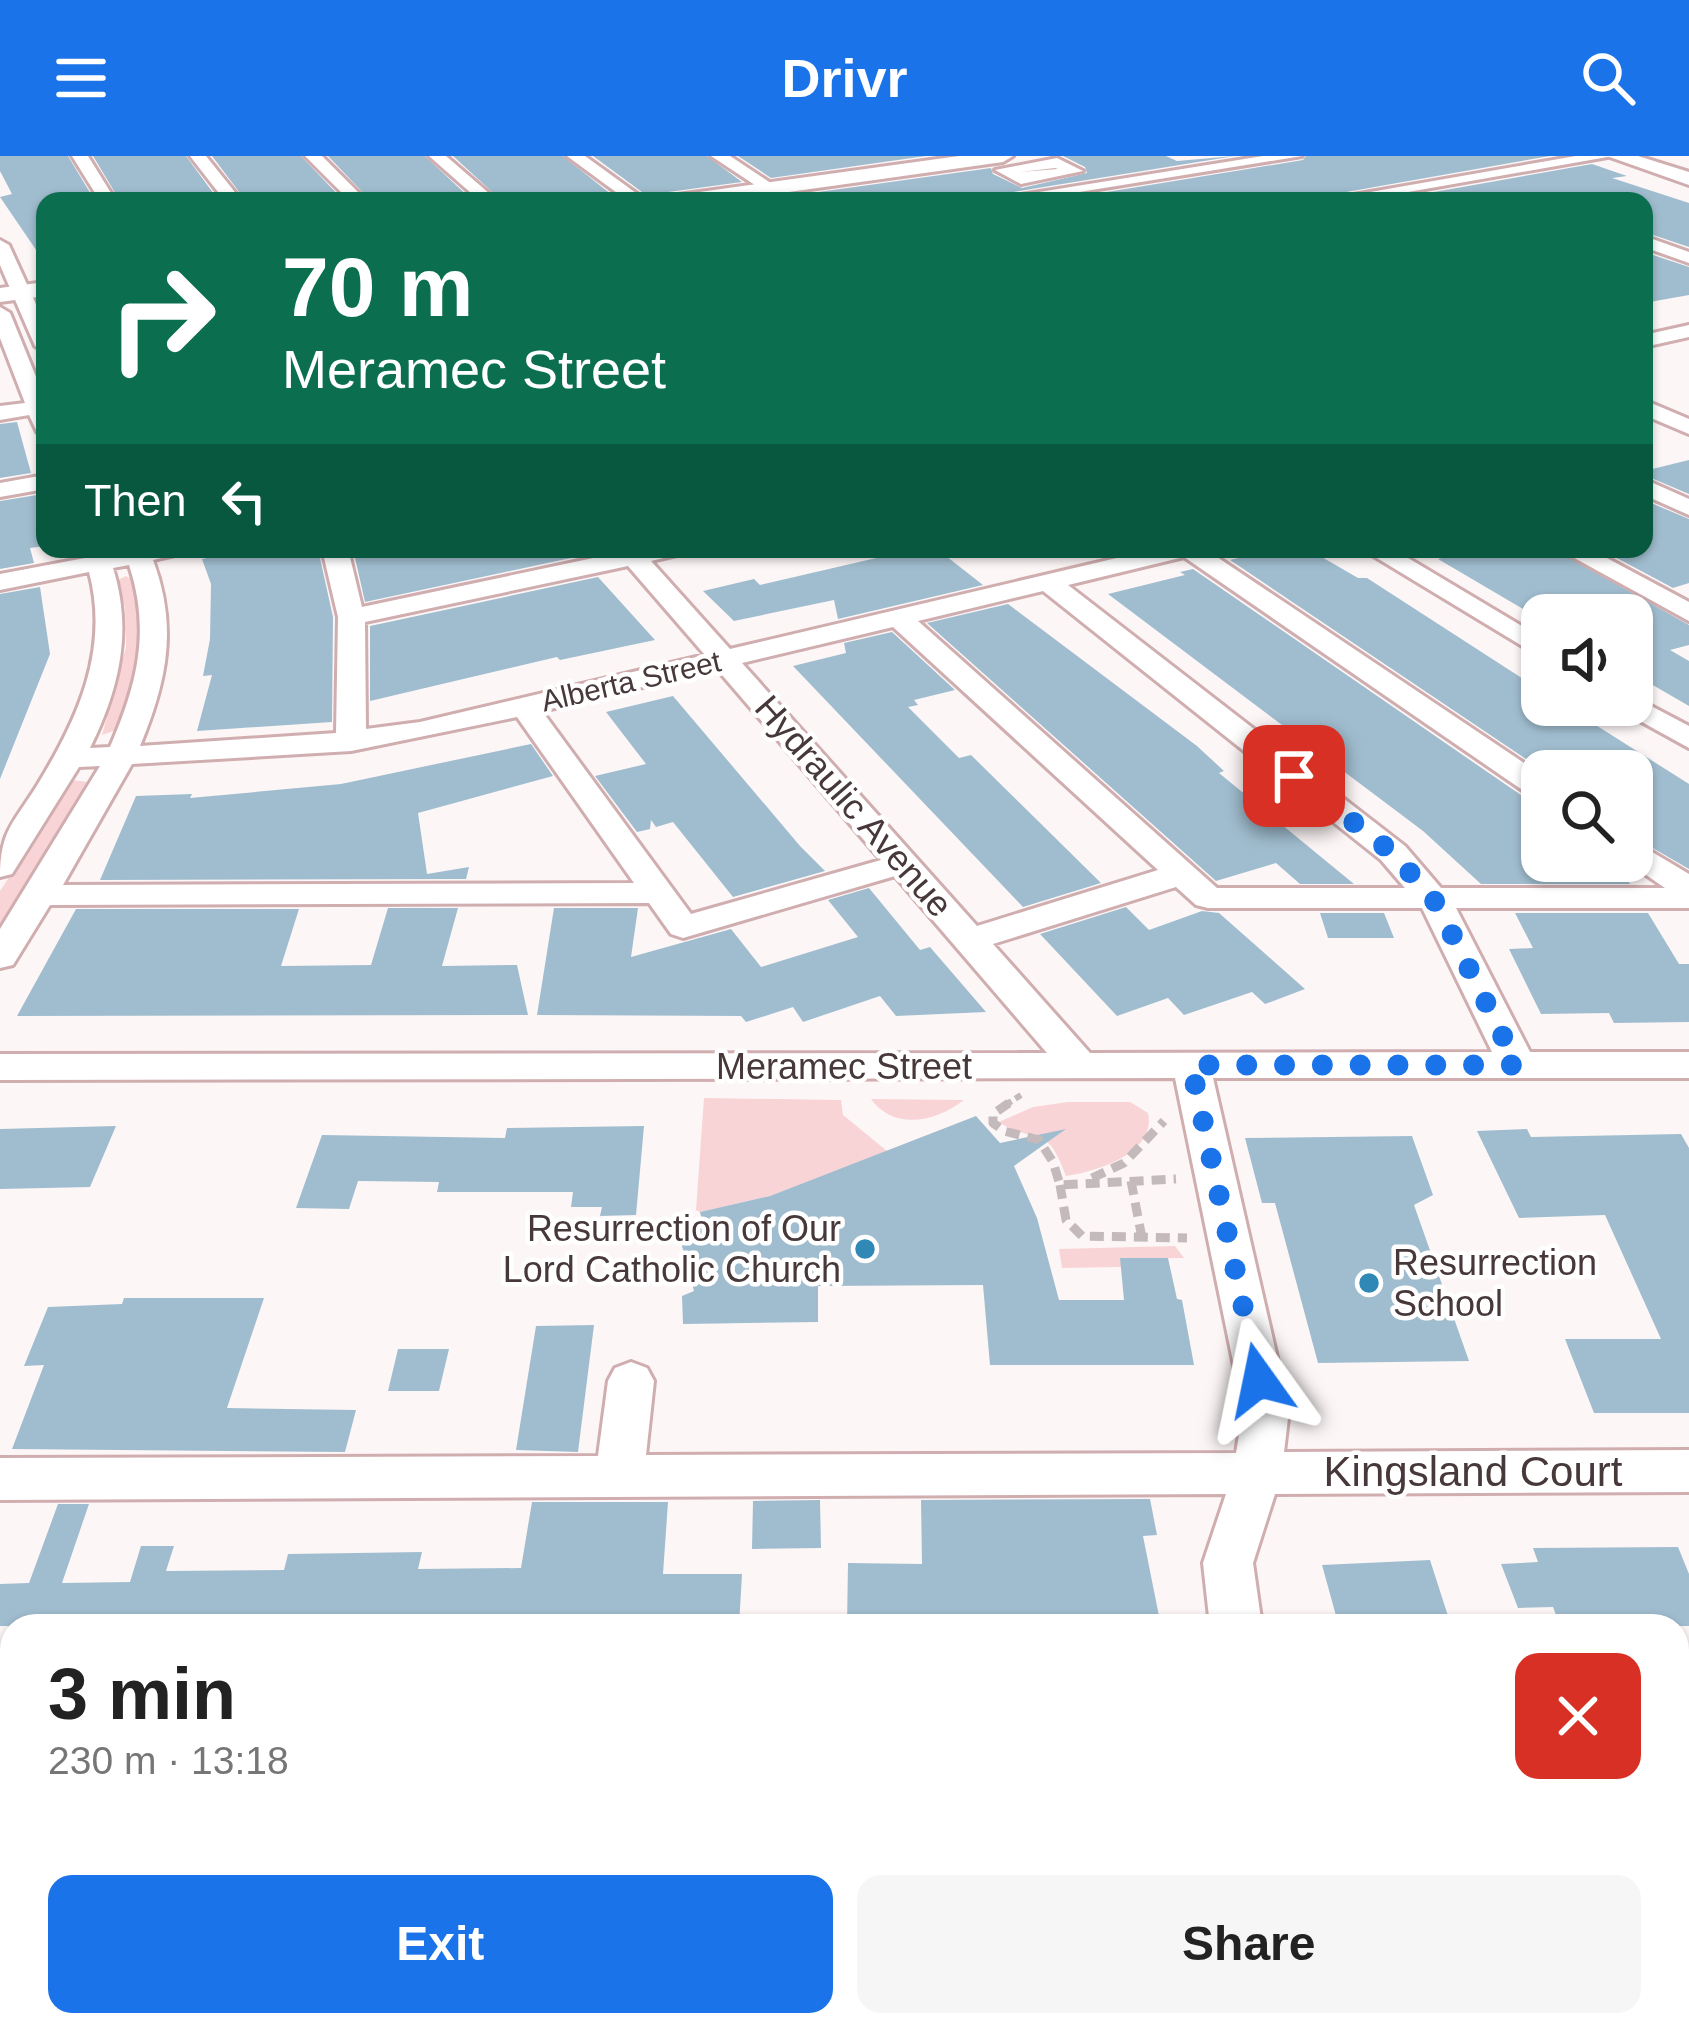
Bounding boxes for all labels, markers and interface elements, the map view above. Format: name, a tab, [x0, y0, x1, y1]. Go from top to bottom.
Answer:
icon: menu	[48, 45, 114, 111]
icon: search	[1575, 45, 1641, 111]
text: Drivr	[781, 48, 908, 108]
icon: right	[84, 240, 240, 396]
text: 70 m	[282, 240, 473, 334]
text: Meramec Street	[282, 339, 666, 399]
icon: left	[211, 468, 277, 534]
text: Then	[84, 475, 187, 526]
map controls	[1521, 594, 1653, 882]
button: sound	[1521, 594, 1653, 726]
street label: Alberta Street	[538, 644, 725, 718]
street label: Hydraulic Avenue	[747, 687, 961, 925]
pin	[1243, 725, 1345, 827]
icon: arrive	[1261, 743, 1327, 809]
button: search	[1521, 750, 1653, 882]
street label: Meramec Street	[716, 1046, 972, 1087]
place label: Resurrection of Our Lord Catholic Church	[503, 1208, 841, 1290]
marker: Resurrection of Our Lord Catholic Church	[852, 1236, 878, 1262]
place label: Resurrection School	[1393, 1242, 1597, 1324]
marker: Resurrection School	[1356, 1270, 1382, 1296]
position arrow	[1196, 1317, 1322, 1443]
street label: Kingsland Court	[1324, 1448, 1623, 1495]
button: close	[1515, 1653, 1641, 1779]
text: 3 min	[48, 1654, 236, 1734]
text: 230 m · 13:18	[48, 1739, 289, 1782]
button: Exit	[48, 1875, 833, 2013]
button: Share	[857, 1875, 1641, 2013]

